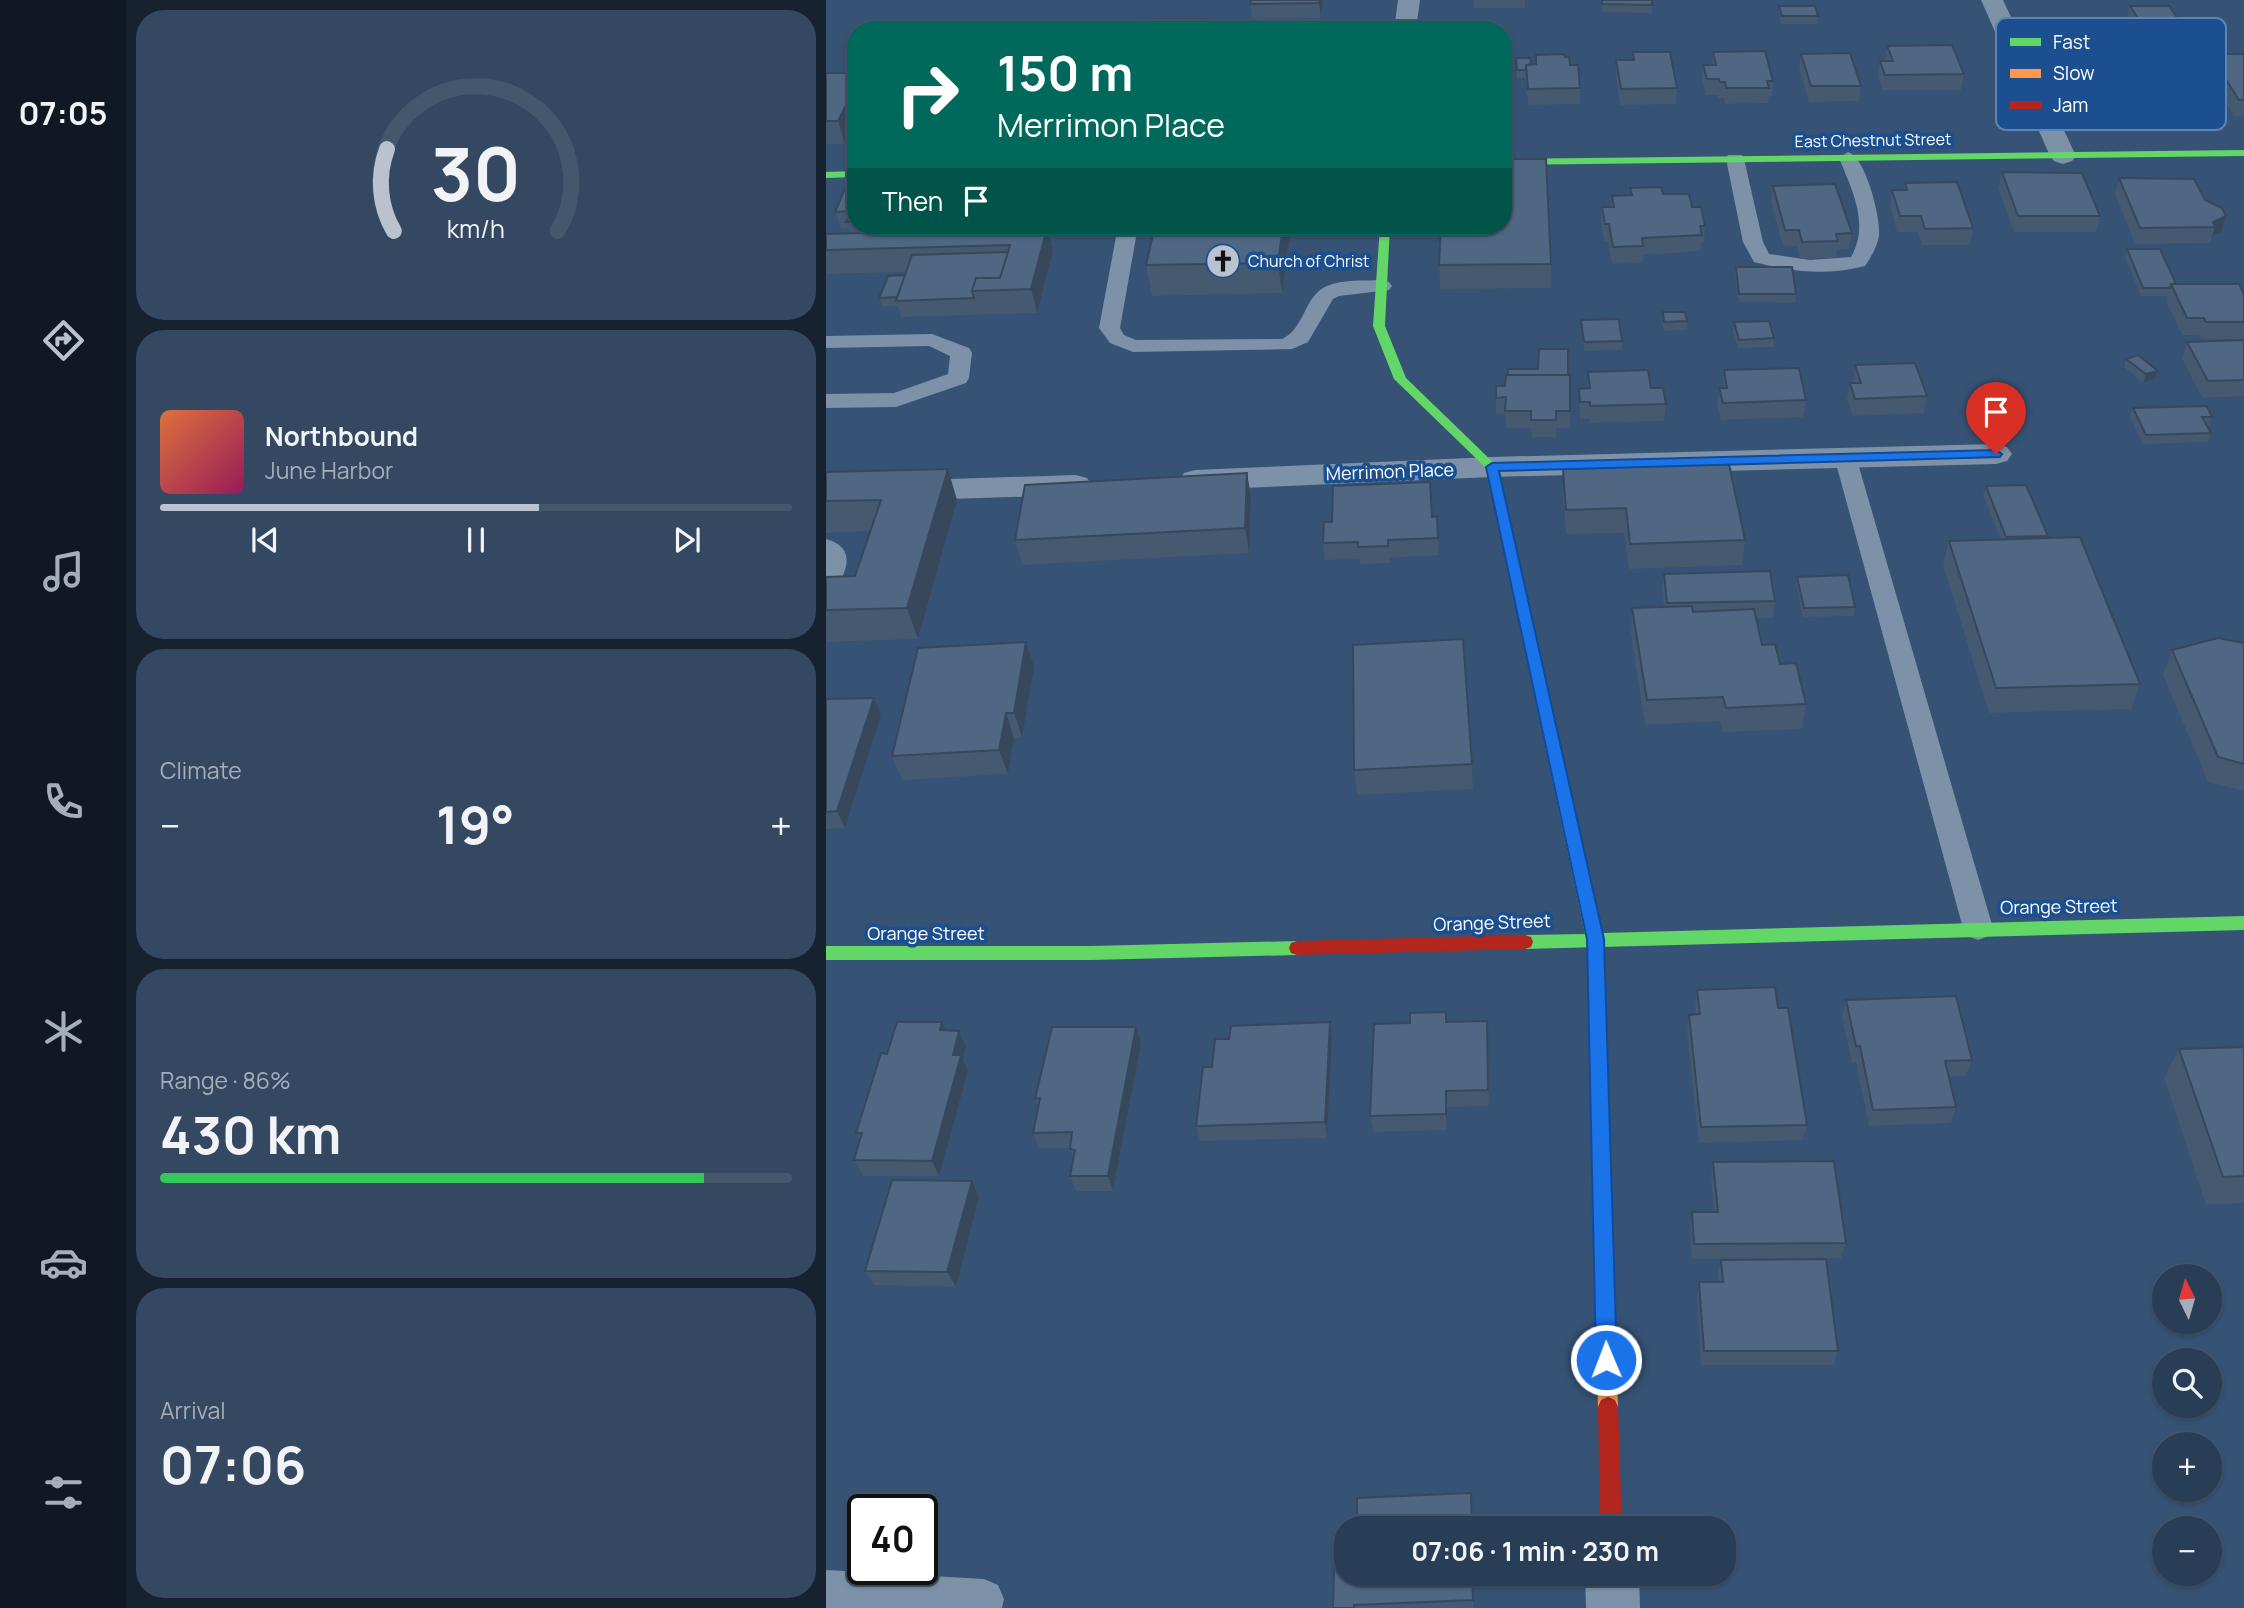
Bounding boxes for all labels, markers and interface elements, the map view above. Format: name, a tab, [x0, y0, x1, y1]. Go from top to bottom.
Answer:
legend	[1996, 18, 2226, 130]
text: Fast	[2053, 29, 2090, 55]
text: 150 m	[997, 39, 1133, 106]
icon: right	[882, 49, 973, 140]
text: Slow	[2053, 60, 2095, 86]
text: 07:05	[19, 91, 107, 135]
text: Jam	[2053, 92, 2088, 118]
text: Merrimon Place	[997, 103, 1225, 147]
text: 30	[431, 123, 521, 223]
street label: East Chestnut Street	[1794, 128, 1952, 152]
icon: arrive	[957, 182, 995, 220]
text: Then	[882, 183, 943, 219]
text: km/h	[447, 211, 505, 246]
church icon: Church of Christ	[1204, 242, 1242, 280]
place label: Church of Christ	[1248, 250, 1369, 272]
icon: directions	[39, 316, 88, 365]
pin	[1966, 382, 2026, 454]
icon: arrive	[1977, 393, 2015, 431]
text: Northbound	[265, 418, 418, 454]
text: June Harbor	[265, 454, 393, 486]
street label: Merrimon Place	[1325, 457, 1454, 485]
icon: previous	[246, 521, 284, 559]
icon: pause	[457, 521, 495, 559]
icon: next	[668, 521, 706, 559]
icon: music	[39, 547, 88, 596]
text: Climate	[160, 754, 242, 786]
icon: phone	[39, 777, 88, 826]
text: 19°	[436, 789, 515, 860]
text: −	[160, 799, 181, 851]
text: +	[770, 799, 792, 851]
street label: Orange Street	[2000, 893, 2118, 919]
street label: Orange Street	[1433, 908, 1551, 936]
street label: Orange Street	[867, 921, 985, 945]
icon: climate	[39, 1007, 88, 1056]
text: Range · 86%	[160, 1064, 291, 1096]
text: 430 km	[160, 1099, 341, 1170]
icon: car	[39, 1238, 88, 1287]
north arrow	[2152, 1264, 2222, 1334]
map controls	[2152, 1264, 2222, 1586]
position arrow	[1569, 1323, 1643, 1397]
button: search	[2152, 1348, 2222, 1418]
text: Arrival	[160, 1394, 226, 1426]
text: 07:06	[160, 1429, 306, 1500]
button: +	[2152, 1432, 2222, 1502]
icon: filters	[39, 1468, 88, 1517]
speed limit sign: 40	[847, 1494, 938, 1585]
button: −	[2152, 1516, 2222, 1586]
text: 07:06 · 1 min · 230 m	[1411, 1533, 1659, 1569]

